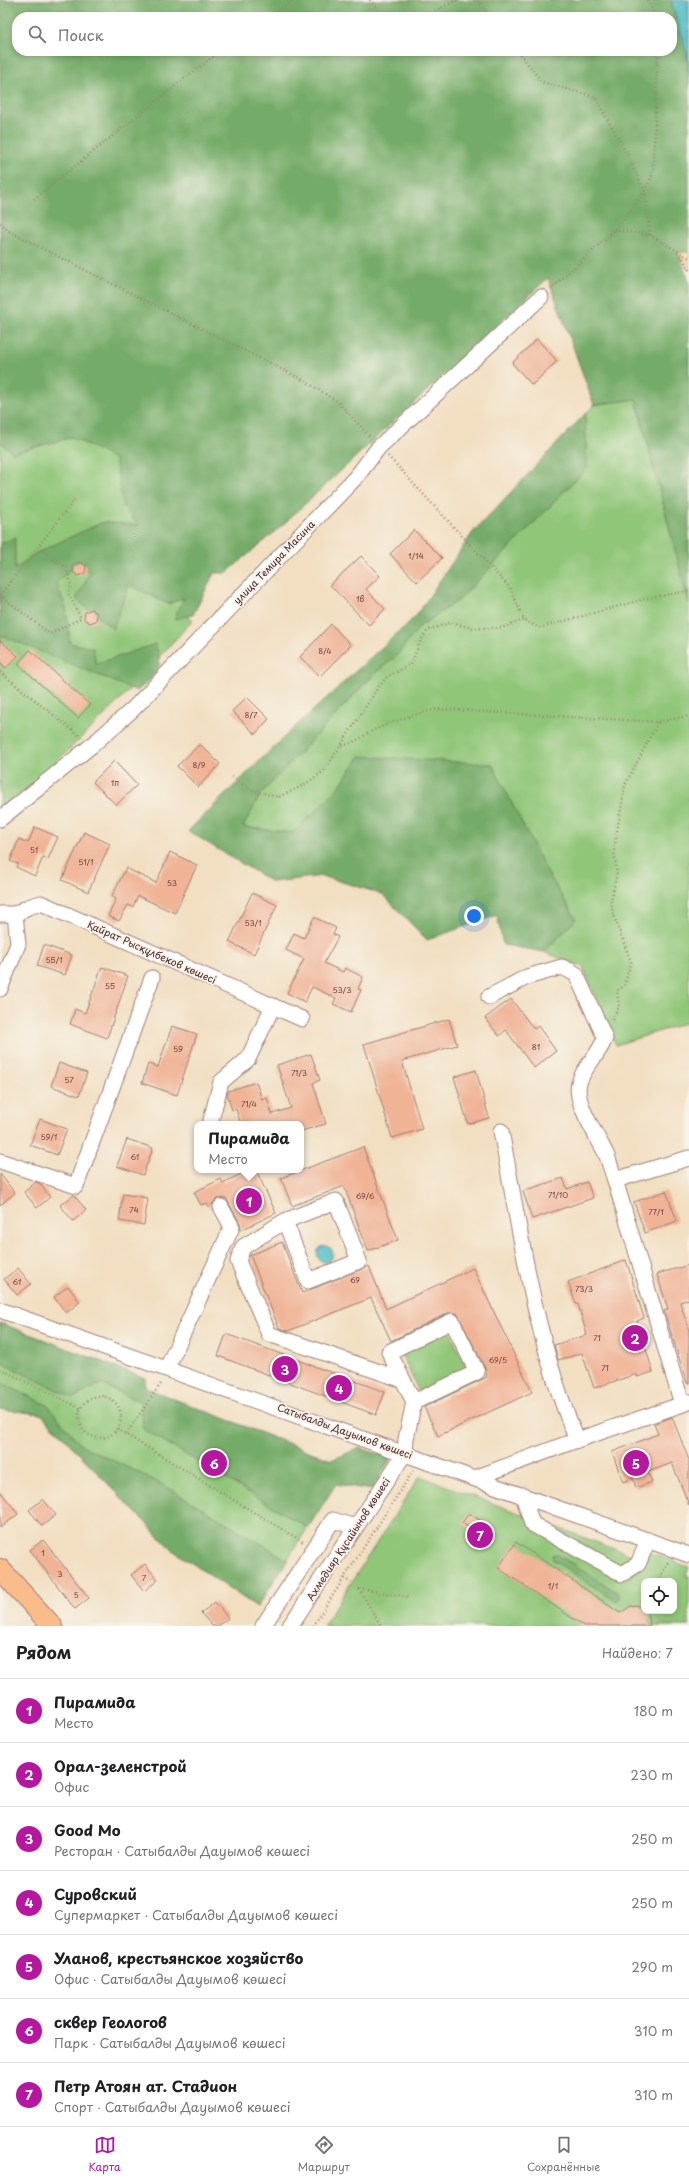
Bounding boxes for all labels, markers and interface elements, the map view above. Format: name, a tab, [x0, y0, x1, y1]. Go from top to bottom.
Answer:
search box	[12, 12, 677, 56]
icon: search	[26, 23, 48, 45]
text: Поиск	[58, 23, 104, 46]
street label: улица Темира Масина	[229, 516, 318, 607]
house number: 1/14	[408, 550, 424, 562]
house number: 1в	[356, 593, 364, 605]
house number: 8/4	[318, 645, 332, 657]
house number: 8/7	[245, 709, 258, 721]
house number: 8/9	[193, 759, 206, 771]
house number: 1п	[111, 777, 119, 789]
house number: 51	[30, 844, 39, 856]
house number: 51/1	[78, 856, 94, 868]
house number: 53	[167, 877, 177, 889]
your location	[464, 906, 484, 926]
street label: Қайрат Рысқұлбеков көшесі	[85, 916, 219, 987]
house number: 53/1	[244, 917, 262, 929]
house number: 55/1	[45, 954, 63, 966]
house number: 55	[105, 980, 115, 992]
house number: 53/3	[333, 984, 351, 996]
house number: 81	[532, 1041, 541, 1053]
house number: 59	[173, 1043, 183, 1055]
house number: 71/3	[291, 1067, 307, 1079]
house number: 57	[64, 1074, 74, 1086]
house number: 71/4	[241, 1098, 257, 1110]
popup	[194, 1121, 304, 1173]
text: Пирамида	[208, 1126, 290, 1149]
house number: 59/1	[41, 1131, 58, 1143]
text: Место	[208, 1149, 248, 1168]
house number: 61	[131, 1151, 140, 1163]
pin: 1	[236, 1186, 262, 1216]
house number: 71/10	[548, 1189, 568, 1201]
house number: 69/6	[356, 1190, 375, 1202]
house number: 74	[129, 1204, 139, 1216]
house number: 77/1	[648, 1206, 664, 1218]
house number: 69	[350, 1274, 360, 1286]
house number: 61	[13, 1276, 22, 1288]
house number: 73/3	[575, 1283, 593, 1295]
pin: 2	[622, 1323, 648, 1353]
house number: 71	[593, 1332, 601, 1344]
pin: 3	[272, 1354, 298, 1384]
house number: 69/5	[489, 1354, 507, 1366]
house number: 71	[601, 1362, 609, 1374]
pin: 4	[326, 1373, 352, 1403]
street label: Сатыбалды Дауымов көшесі	[275, 1399, 415, 1463]
pin: 6	[201, 1448, 227, 1478]
pin: 5	[623, 1448, 649, 1478]
street label: Ахмедияр Құсайынов көшесі	[302, 1474, 393, 1603]
pin: 7	[467, 1520, 493, 1550]
house number: 1	[41, 1547, 45, 1559]
house number: 3	[57, 1568, 63, 1580]
house number: 7	[142, 1572, 147, 1584]
map controls	[641, 1578, 677, 1614]
button: locate	[641, 1578, 677, 1614]
house number: 1/1	[548, 1580, 559, 1592]
house number: 5	[73, 1589, 79, 1601]
text: Рядом	[16, 1639, 71, 1665]
text: Найдено: 7	[602, 1643, 673, 1662]
text: Пирамида	[54, 1690, 136, 1713]
text: 1	[26, 1701, 32, 1720]
text: 180 m	[634, 1701, 673, 1720]
text: Место	[54, 1713, 94, 1732]
text: Орал-зеленстрой	[54, 1754, 187, 1777]
text: 2	[24, 1765, 34, 1784]
text: 230 m	[631, 1765, 673, 1784]
text: Офис	[54, 1777, 89, 1796]
text: Good Mo	[54, 1818, 121, 1841]
text: 3	[25, 1829, 33, 1848]
text: 250 m	[631, 1829, 673, 1848]
text: Ресторан · Сатыбалды Дауымов көшесі	[54, 1841, 310, 1860]
text: Суровский	[54, 1882, 137, 1905]
text: 4	[25, 1893, 33, 1912]
text: 250 m	[631, 1893, 673, 1912]
text: Супермаркет · Сатыбалды Дауымов көшесі	[54, 1905, 338, 1924]
text: Уланов, крестьянское хозяйство	[54, 1946, 303, 1969]
text: 5	[25, 1957, 33, 1976]
text: 290 m	[632, 1957, 673, 1976]
text: Офис · Сатыбалды Дауымов көшесі	[54, 1969, 286, 1988]
text: сквер Геологов	[54, 2010, 167, 2033]
text: 6	[24, 2021, 34, 2040]
text: 310 m	[634, 2021, 673, 2040]
text: Парк · Сатыбалды Дауымов көшесі	[54, 2033, 285, 2052]
text: Петр Атоян ат. Стадион	[54, 2074, 237, 2097]
text: 7	[25, 2085, 33, 2104]
text: 310 m	[634, 2085, 673, 2104]
text: Спорт · Сатыбалды Дауымов көшесі	[54, 2097, 290, 2116]
tab: Карта	[89, 2134, 121, 2175]
tab: Маршрут	[298, 2134, 350, 2175]
tab: Сохранённые	[527, 2134, 600, 2175]

